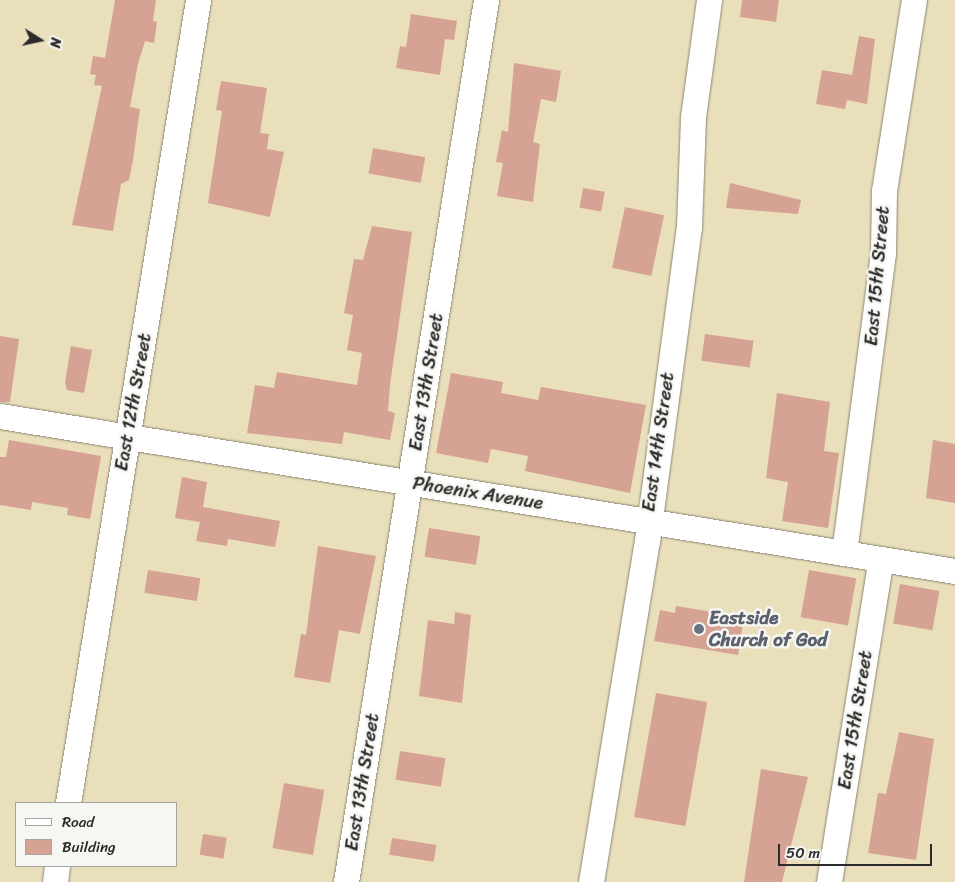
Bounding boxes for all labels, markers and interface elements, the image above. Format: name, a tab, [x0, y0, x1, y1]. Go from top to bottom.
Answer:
north arrow	[15, 15, 65, 65]
text: N	[42, 36, 68, 50]
street label: East 15th Street	[860, 205, 894, 347]
street label: East 13th Street	[404, 312, 448, 452]
street label: East 12th Street	[110, 331, 156, 473]
street label: East 14th Street	[637, 371, 679, 513]
street label: Phoenix Avenue	[411, 471, 545, 515]
place label: Eastside Church of God	[709, 607, 828, 651]
marker: Eastside Church of God	[693, 623, 705, 635]
street label: East 15th Street	[833, 649, 877, 791]
street label: East 13th Street	[340, 712, 384, 852]
legend	[15, 802, 178, 867]
text: Road	[62, 809, 94, 835]
text: Building	[62, 834, 116, 860]
scale bar	[780, 834, 934, 866]
text: 50 m	[786, 840, 820, 866]

